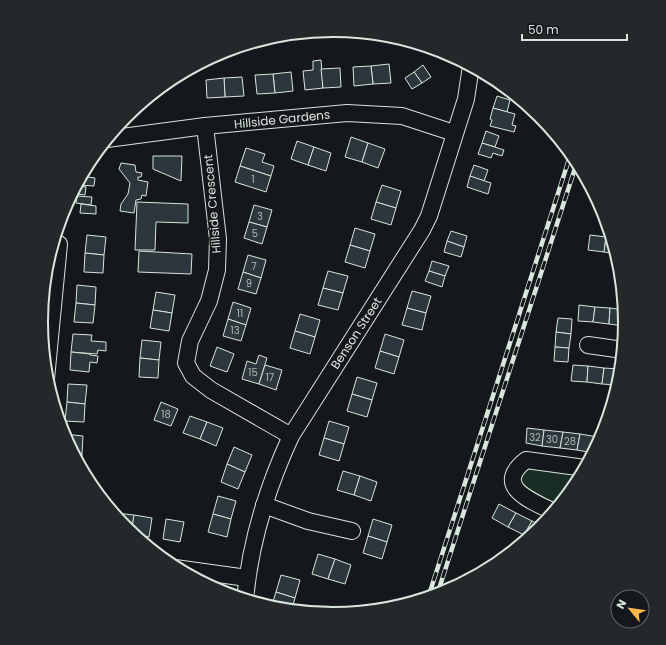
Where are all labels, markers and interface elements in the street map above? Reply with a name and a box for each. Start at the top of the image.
scale bar [522,16,627,42]
text: 50 m [528,21,559,38]
street label: Hillside Gardens [233,105,331,133]
street label: Hillside Crescent [199,154,225,254]
house number: 1 [251,172,255,187]
house number: 3 [257,209,263,224]
house number: 5 [252,226,258,241]
house number: 7 [251,259,257,274]
house number: 9 [246,276,252,291]
street label: Benson Street [326,294,386,372]
house number: 11 [237,306,243,321]
house number: 13 [230,323,240,338]
house number: 15 [248,365,258,380]
house number: 17 [266,370,275,385]
house number: 18 [161,407,171,422]
house number: 32 [529,430,541,445]
house number: 30 [546,432,558,447]
house number: 28 [564,434,576,449]
north arrow [610,589,650,629]
text: N [612,597,630,612]

